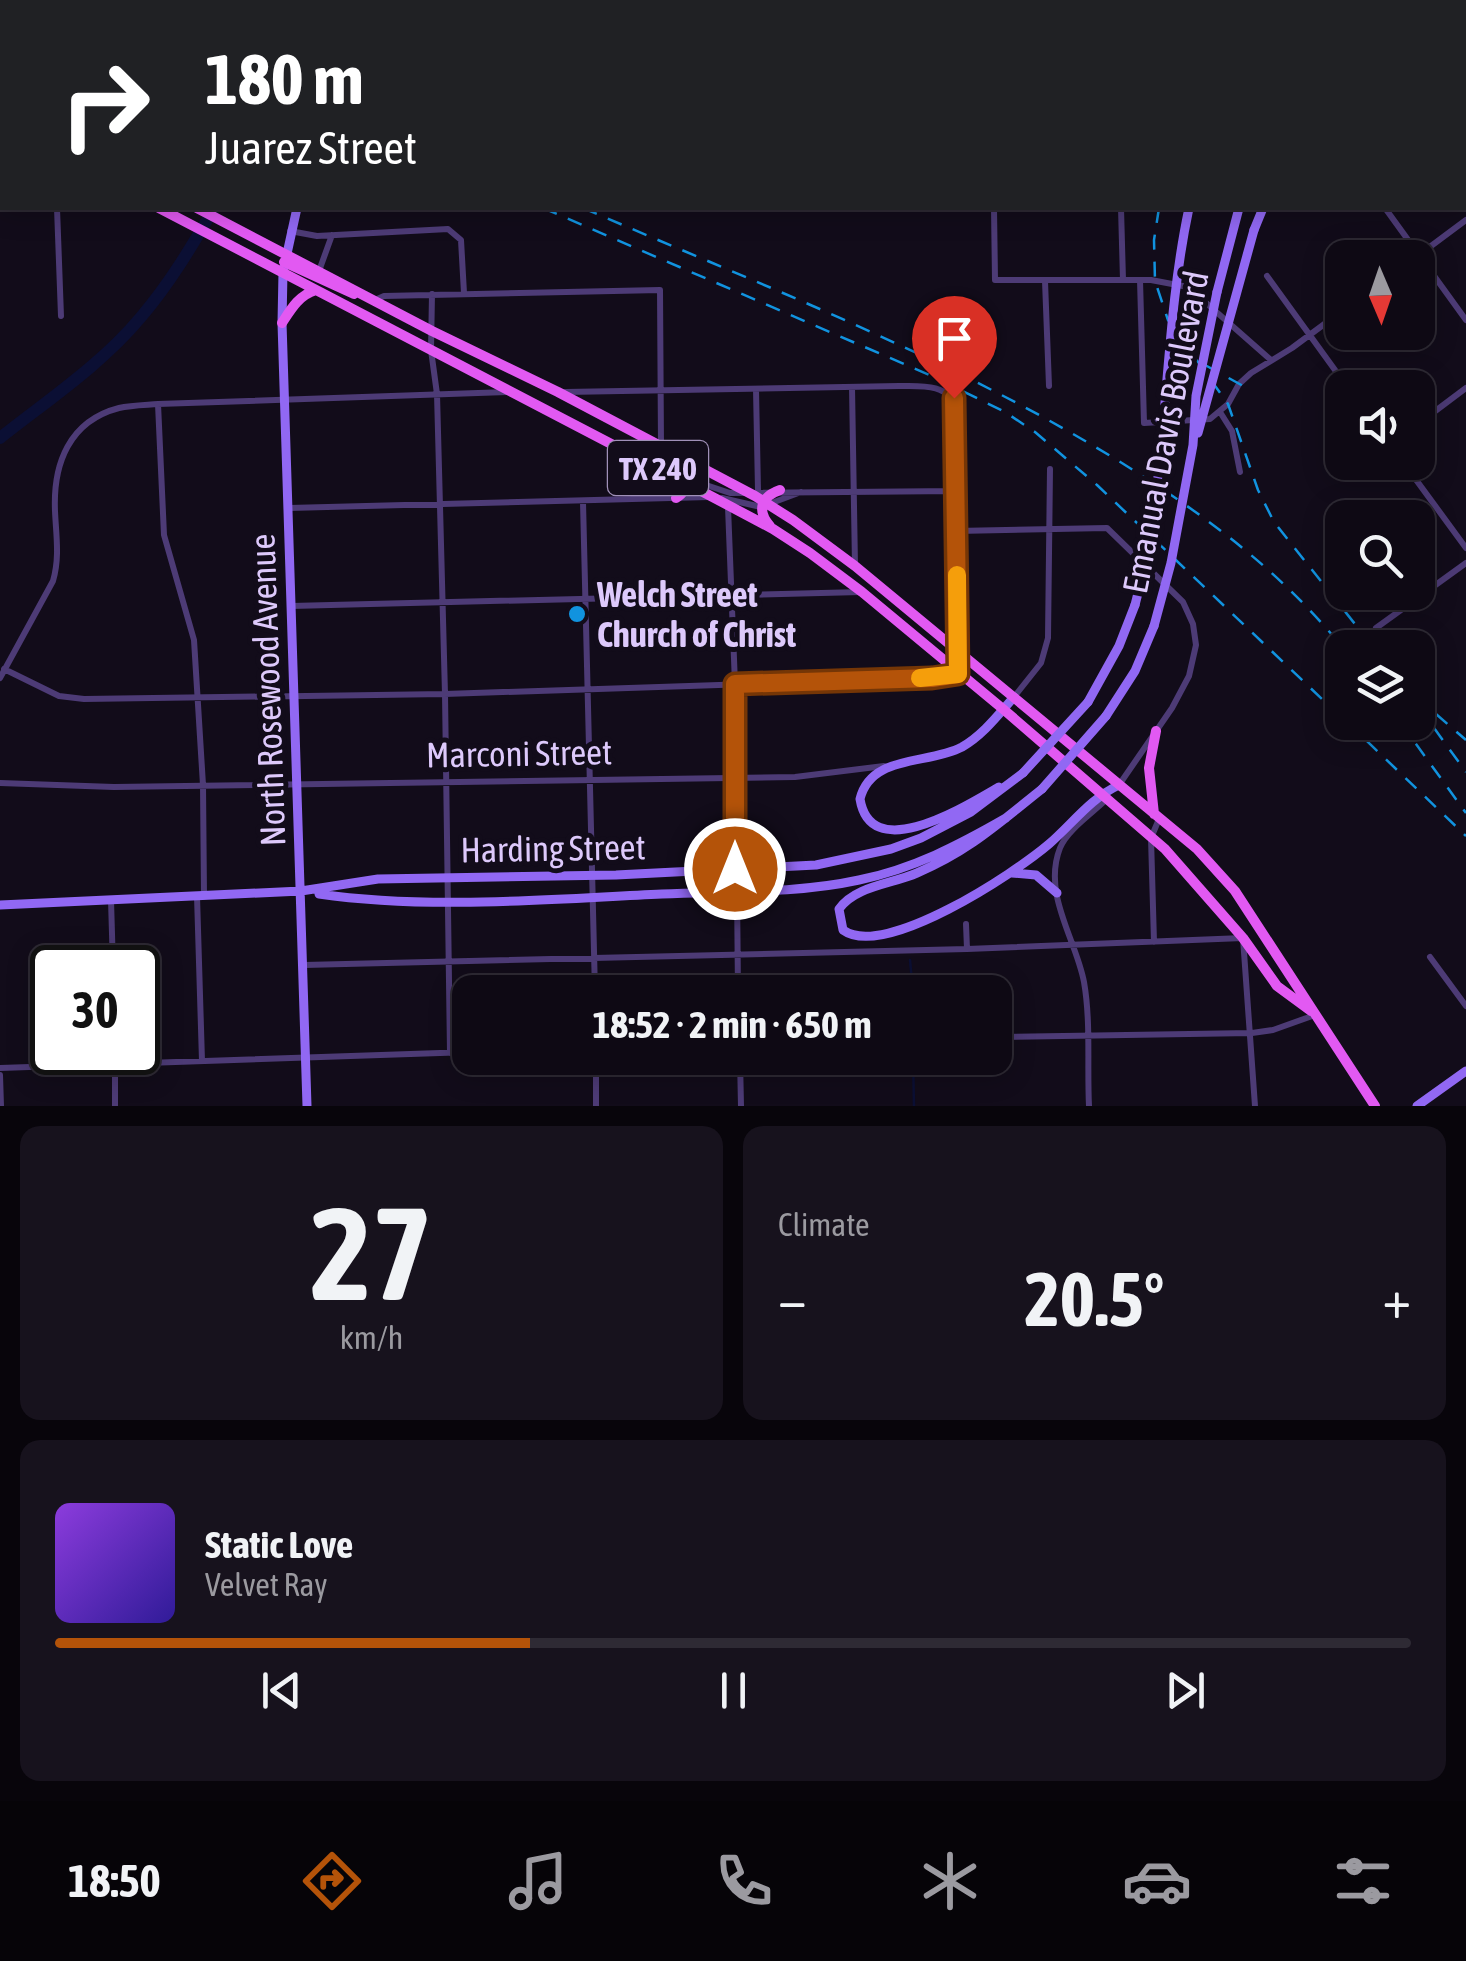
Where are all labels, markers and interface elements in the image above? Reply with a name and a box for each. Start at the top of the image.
text: 180 m [205,39,364,119]
icon: right [40,40,170,170]
text: Juarez Street [205,122,417,174]
north arrow [1325,240,1435,350]
map controls [1325,240,1435,740]
street label: Emanual Davis Boulevard [1114,267,1216,597]
pin [912,296,997,399]
icon: arrive [927,311,982,366]
button: sound [1325,370,1435,480]
road number: TX 240 [608,441,708,495]
button: search [1325,500,1435,610]
street label: North Rosewood Avenue [242,533,292,847]
place label: Welch Street Church of Christ [596,574,796,654]
marker: Welch Street Church of Christ [566,603,588,625]
button: layers [1325,630,1435,740]
street label: Marconi Street [426,731,612,775]
position arrow [683,817,787,921]
street label: Harding Street [460,826,646,870]
speed limit sign: 30 [30,945,160,1075]
text: 18:52 · 2 min · 650 m [592,1003,872,1046]
text: 27 [310,1179,433,1328]
text: Climate [778,1206,870,1243]
text: 20.5° [1025,1256,1164,1342]
text: − [778,1267,807,1330]
text: + [1382,1267,1411,1330]
text: km/h [340,1319,403,1356]
text: Static Love [205,1523,353,1566]
text: Velvet Ray [205,1566,327,1603]
icon: previous [254,1663,309,1718]
icon: pause [706,1663,761,1718]
icon: next [1158,1663,1213,1718]
icon: directions [297,1846,367,1916]
icon: music [503,1846,573,1916]
icon: phone [709,1846,779,1916]
icon: climate [915,1846,985,1916]
icon: car [1122,1846,1192,1916]
icon: filters [1328,1846,1398,1916]
text: 18:50 [68,1855,161,1907]

